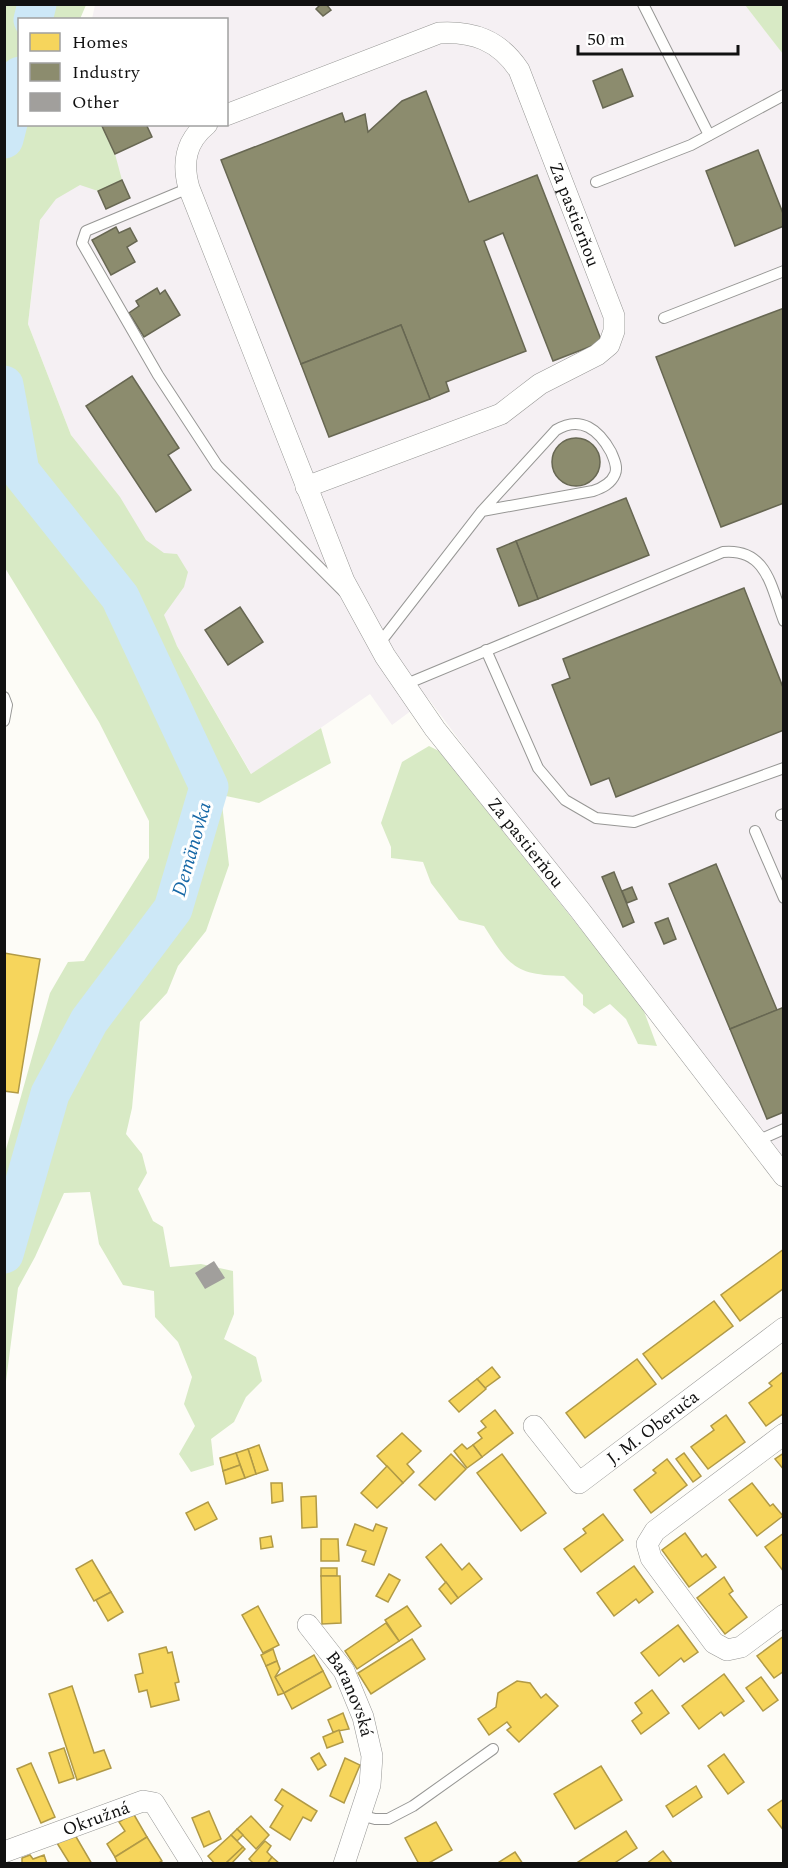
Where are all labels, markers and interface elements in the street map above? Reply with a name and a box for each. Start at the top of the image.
legend [18,18,228,126]
scale bar [578,18,738,56]
text: 50 m [587,26,625,53]
text: Homes [72,29,128,56]
text: Industry [72,59,141,86]
text: Other [72,89,119,116]
street label: Za pastierňou [542,158,607,271]
street label: Za pastierňou [481,792,570,894]
water label: Demänovka [164,798,220,900]
street label: J. M. Oberuča [601,1384,705,1472]
street label: Baranovská [319,1645,380,1740]
street label: Okružná [59,1794,134,1843]

